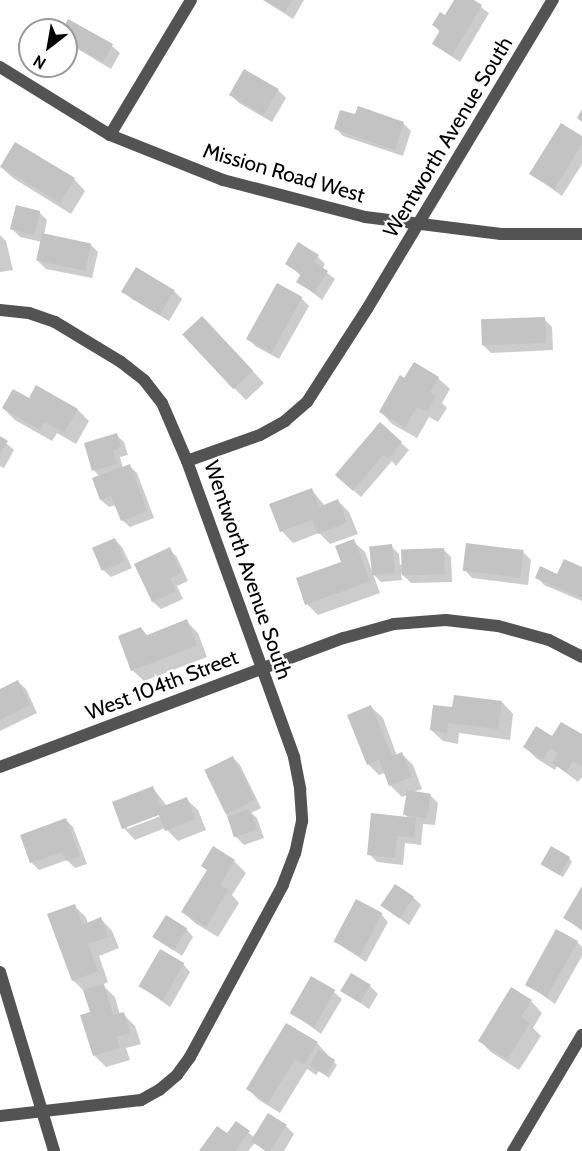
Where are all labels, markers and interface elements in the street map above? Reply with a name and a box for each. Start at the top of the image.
north arrow [18,18,78,78]
street label: Wentworth Avenue South [378,32,518,242]
text: N [30,51,49,73]
street label: Mission Road West [200,138,368,208]
street label: Wentworth Avenue South [199,457,297,683]
street label: West 104th Street [82,644,242,726]

